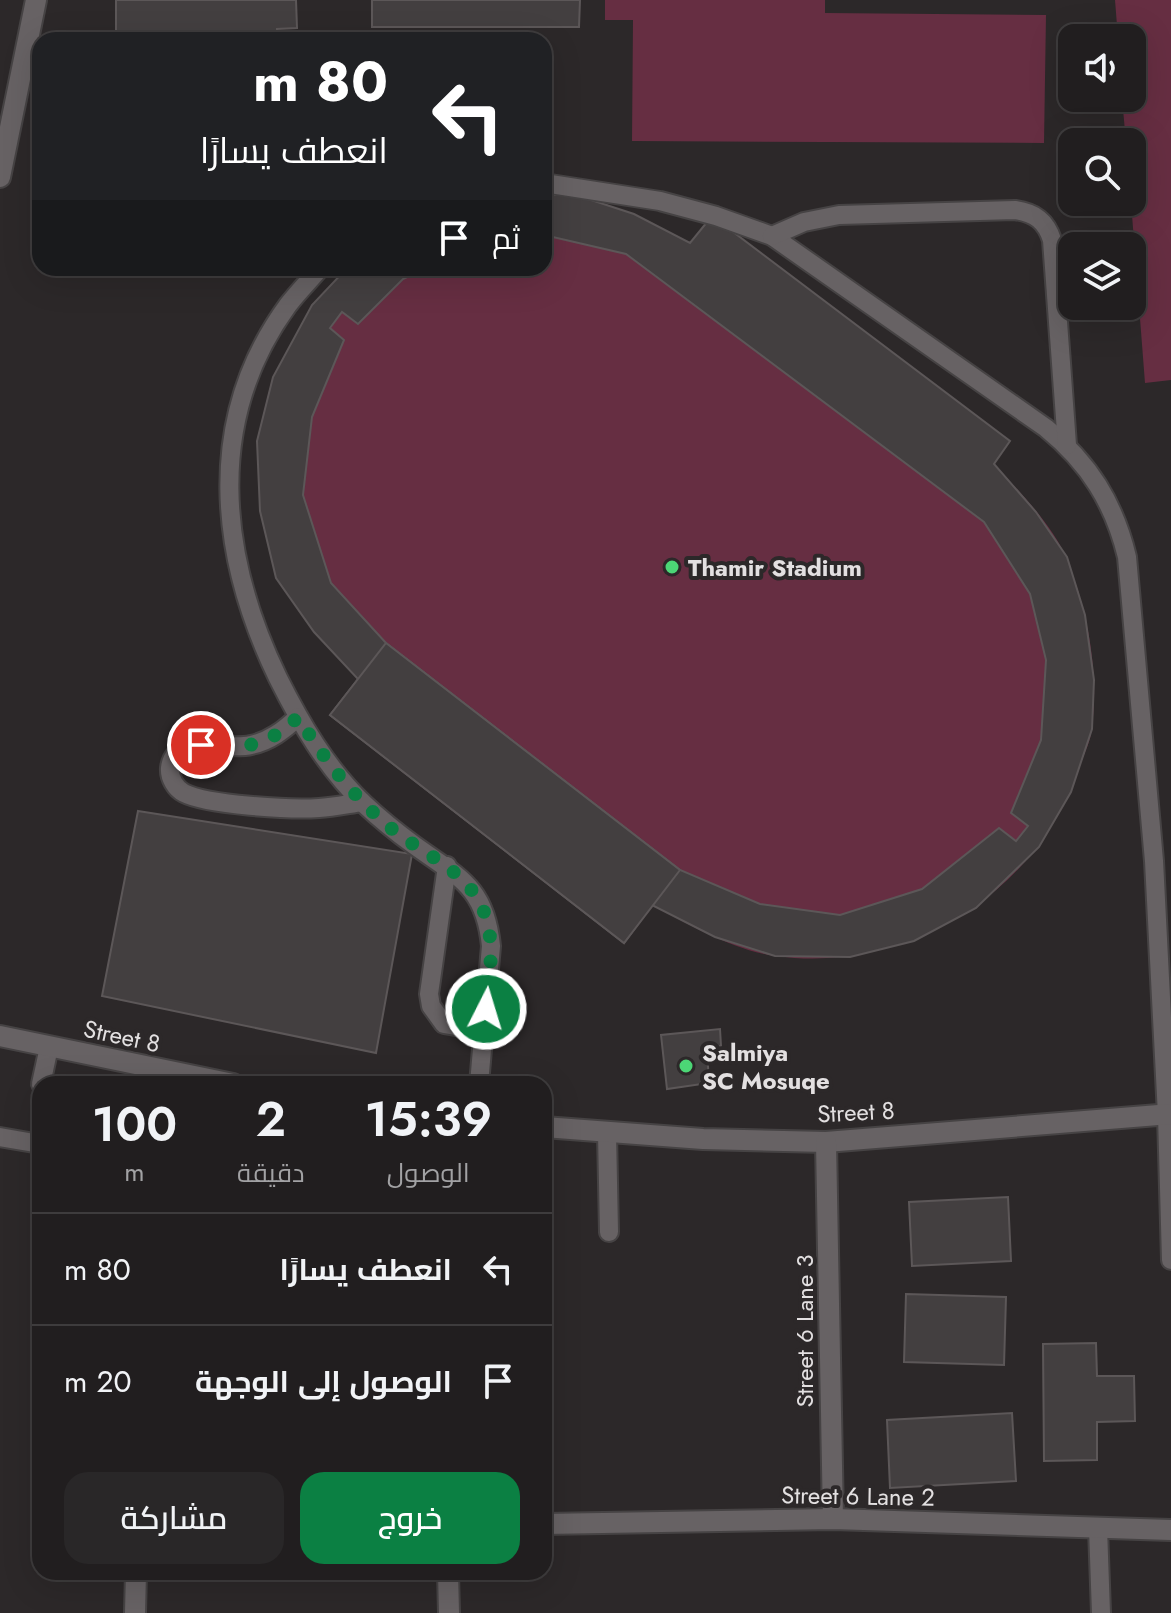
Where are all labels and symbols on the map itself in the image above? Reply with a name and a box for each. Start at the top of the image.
place label: Thamir Stadium [688,550,862,585]
marker: Thamir Stadium [663,558,681,576]
pin [167,711,235,779]
position arrow [444,967,528,1051]
street label: Street 8 [80,1011,164,1061]
place label: Salmiya SC Mosuqe [702,1035,830,1098]
marker: Salmiya SC Mosuqe [677,1057,695,1075]
street label: Street 8 [816,1092,896,1132]
street label: Street 6 Lane 3 [787,1254,822,1408]
street label: Street 6 Lane 2 [781,1477,935,1515]

